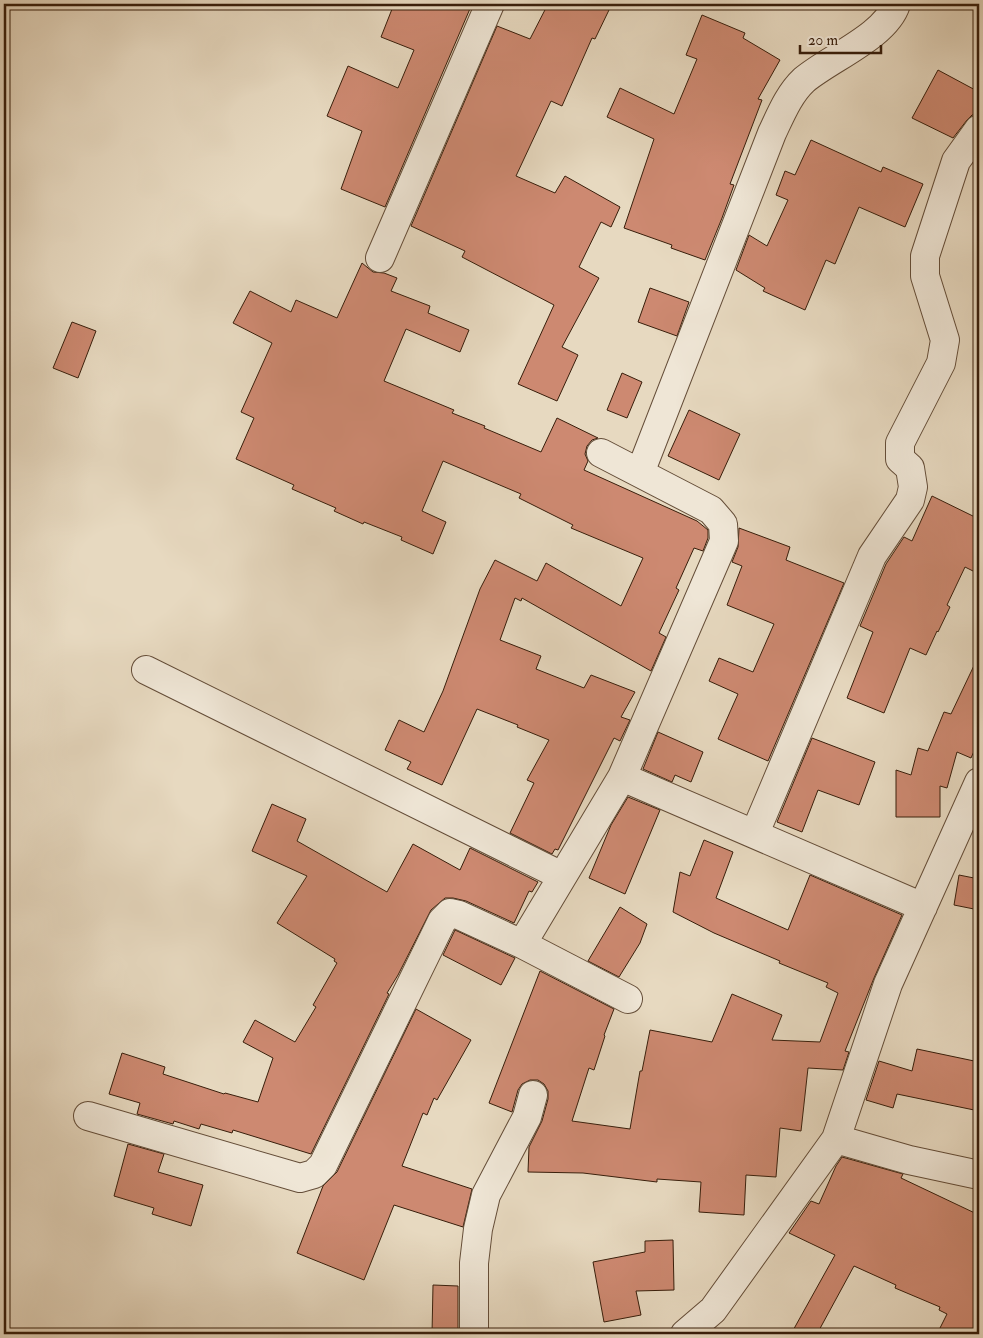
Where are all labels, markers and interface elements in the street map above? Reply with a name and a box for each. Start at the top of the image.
scale bar [800,22,882,54]
text: 20 m [808,31,838,50]

